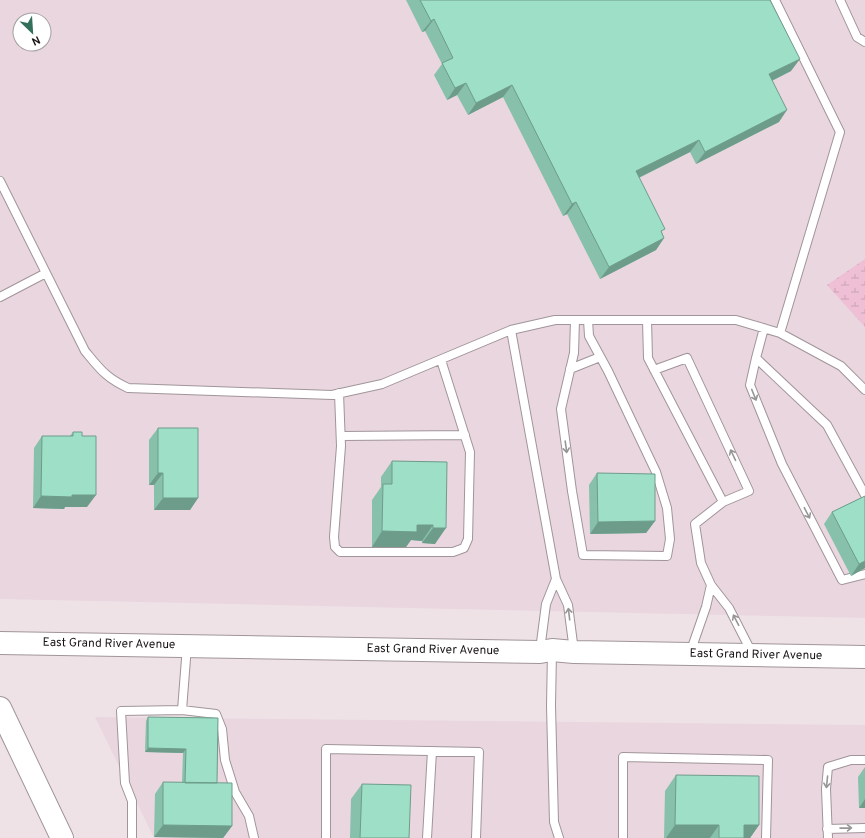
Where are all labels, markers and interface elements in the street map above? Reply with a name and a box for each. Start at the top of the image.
north arrow [12,12,52,52]
text: N [29,32,42,48]
one-way arrow [750,389,758,401]
one-way arrow [562,440,570,453]
one-way arrow [729,450,736,462]
one-way arrow [804,507,811,519]
one-way arrow [566,608,573,621]
one-way arrow [732,614,739,626]
street label: East Grand River Avenue [42,635,176,653]
street label: East Grand River Avenue [366,641,500,659]
street label: East Grand River Avenue [689,646,823,664]
one-way arrow [823,775,831,788]
one-way arrow [839,825,852,832]

